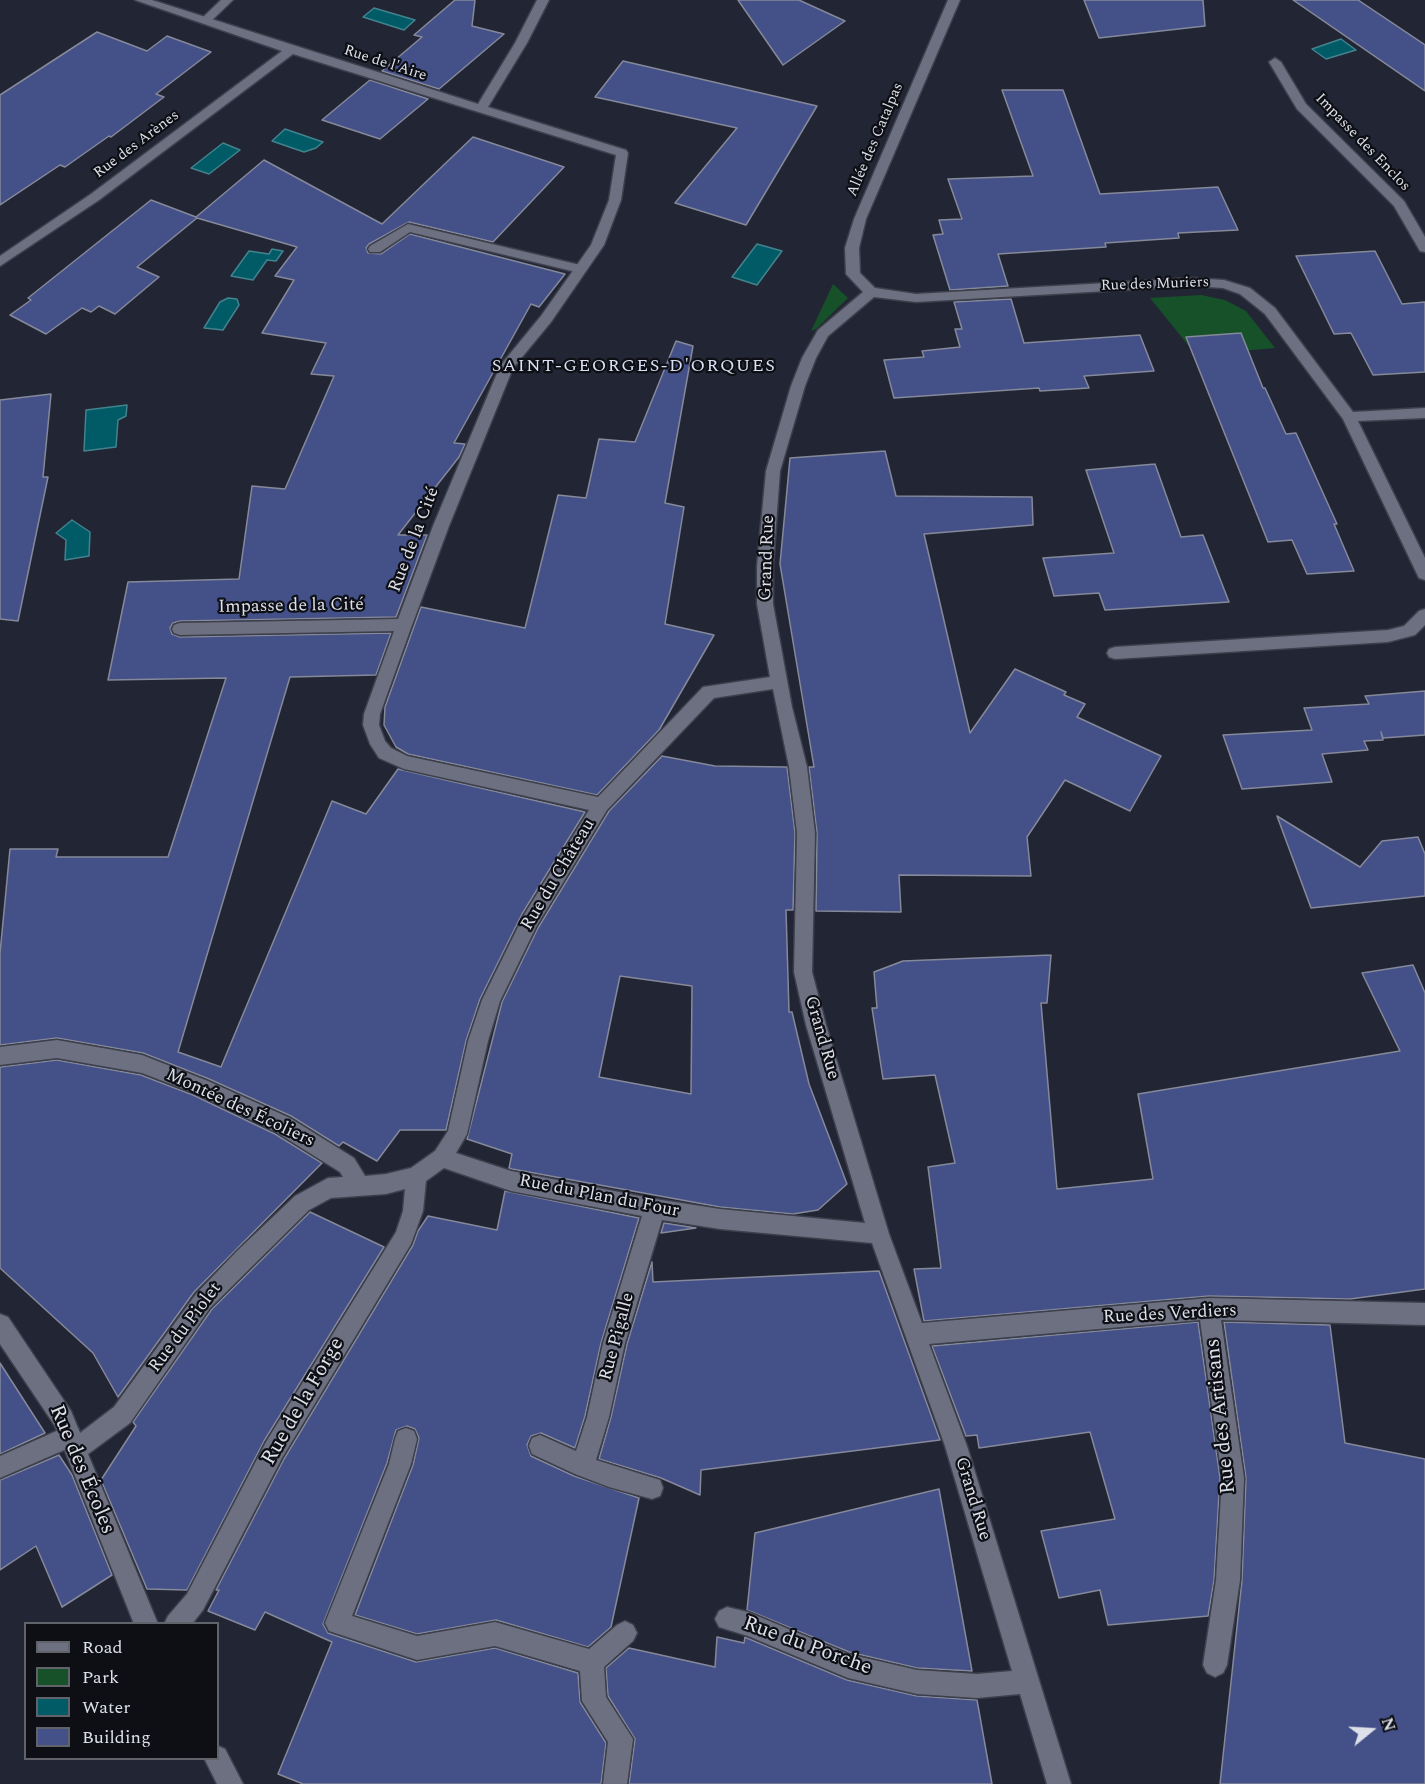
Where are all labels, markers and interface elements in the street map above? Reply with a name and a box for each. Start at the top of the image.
street label: Rue de l'Aire [341,42,429,86]
street label: Allée des Catalpas [844,80,908,200]
street label: Impasse des Enclos [1311,90,1413,196]
street label: Rue des Arènes [91,107,183,183]
street label: Rue des Muriers [1101,274,1209,296]
district label: SAINT-GEORGES-D'ORQUES [492,356,776,378]
street label: Rue de la Cité [385,484,445,596]
street label: Grand Rue [756,515,780,601]
street label: Impasse de la Cité [218,595,364,619]
street label: Rue du Château [517,815,601,935]
street label: Grand Rue [799,994,843,1082]
street label: Montée des Écoliers [162,1065,318,1153]
street label: Rue du Plan du Four [517,1171,681,1223]
street label: Rue du Piolet [145,1279,227,1377]
street label: Rue Pigalle [596,1291,640,1383]
street label: Rue des Verdiers [1103,1301,1237,1329]
street label: Rue de la Forge [257,1334,351,1470]
street label: Rue des Artisans [1201,1337,1243,1495]
street label: Rue des Écoles [42,1402,120,1538]
street label: Grand Rue [949,1455,995,1543]
street label: Rue du Porche [739,1612,875,1682]
legend [24,1622,219,1760]
text: Road [82,1634,123,1661]
text: Park [82,1664,119,1691]
text: Water [82,1694,130,1721]
north arrow [1341,1700,1401,1760]
text: N [1375,1715,1402,1734]
text: Building [82,1724,151,1751]

